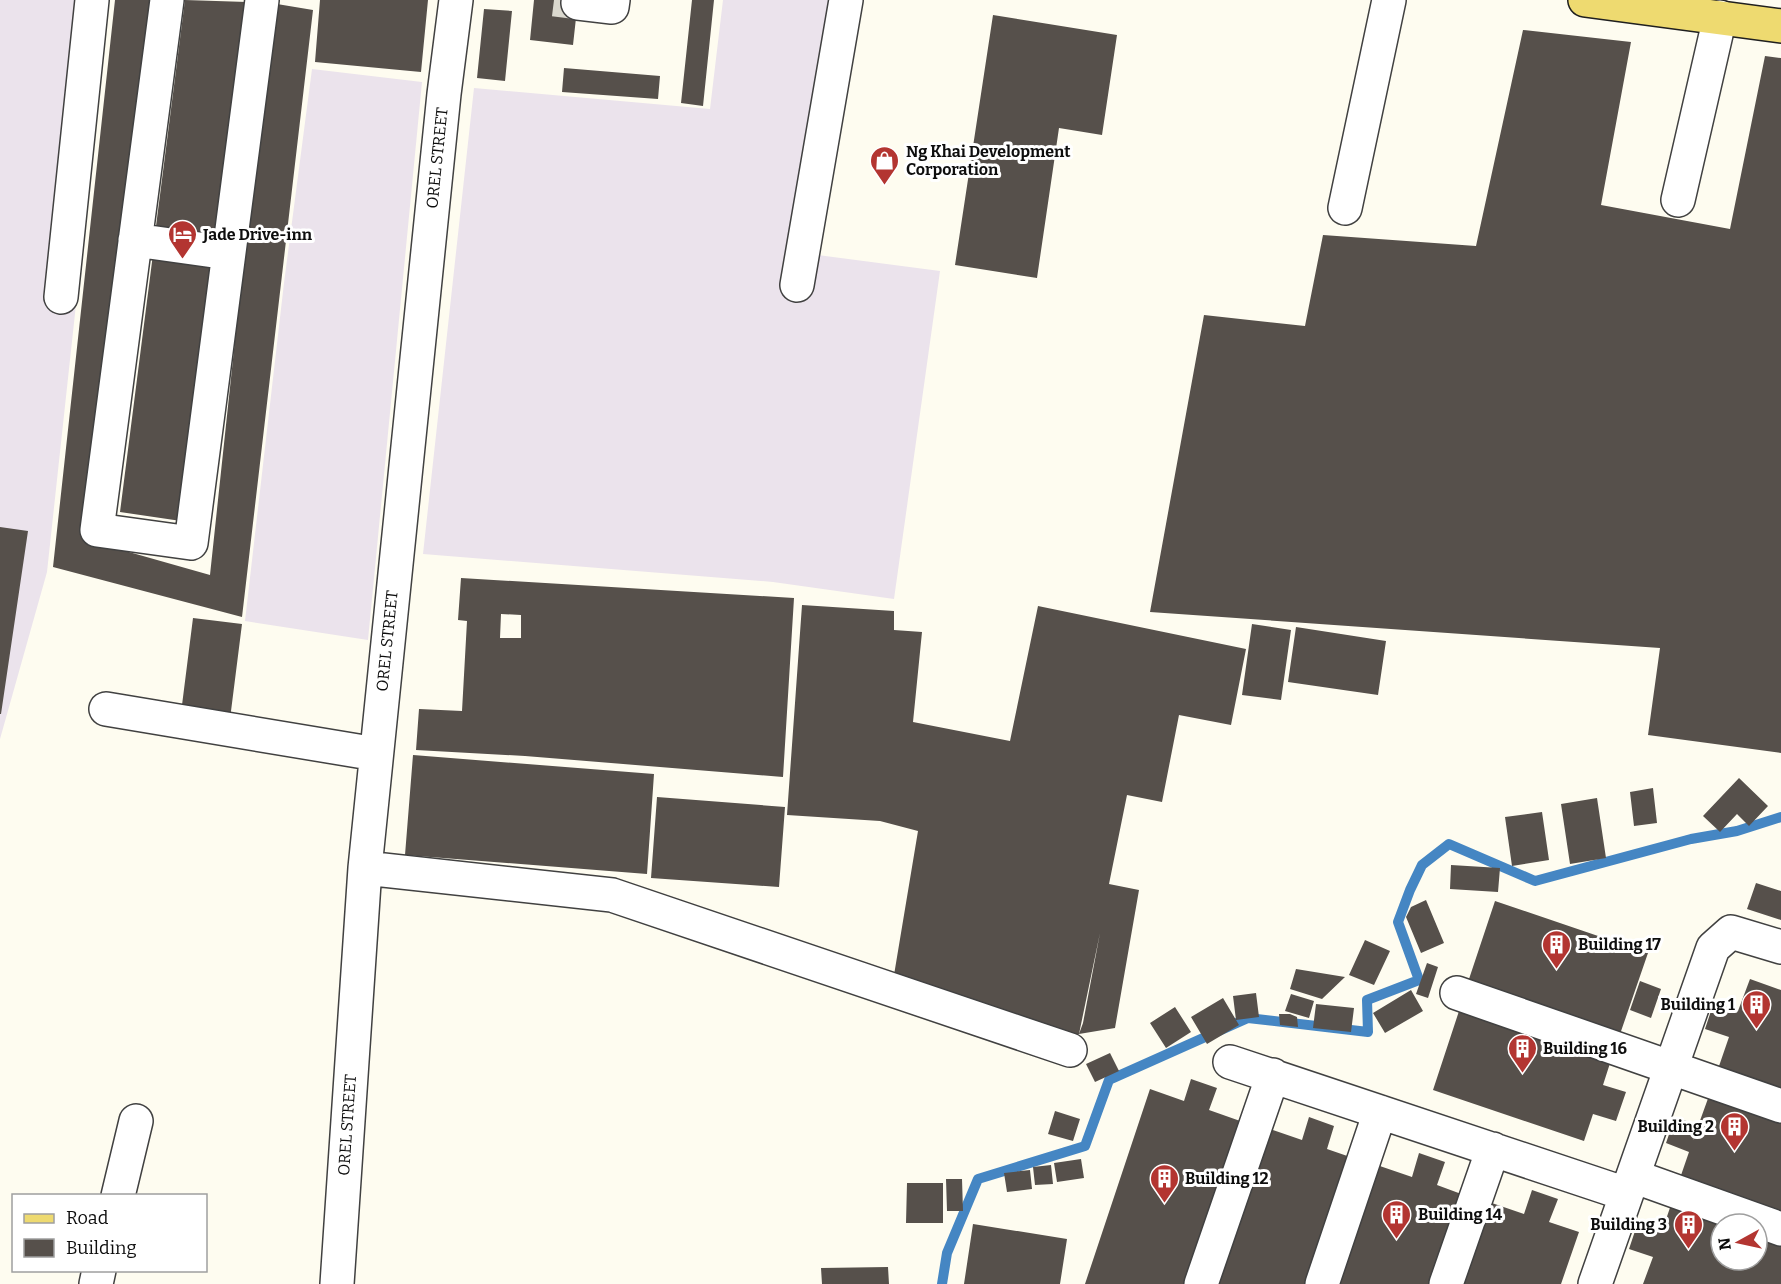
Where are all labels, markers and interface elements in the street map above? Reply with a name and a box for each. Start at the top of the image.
street label: OREL STREET [422,106,452,210]
place label: Ng Khai Development Corporation [906,142,1071,179]
shop icon: Ng Khai Development Corporation [869,144,901,186]
hotel icon: Jade Drive-inn [166,218,198,260]
place label: Jade Drive-inn [202,225,313,244]
street label: OREL STREET [372,589,402,693]
building icon: Building 17 [1541,928,1573,970]
place label: Building 17 [1578,935,1661,954]
building icon: Building 1 [1740,988,1772,1030]
place label: Building 1 [1661,995,1735,1014]
building icon: Building 16 [1506,1032,1538,1074]
place label: Building 16 [1543,1039,1627,1058]
street label: OREL STREET [334,1074,360,1176]
building icon: Building 2 [1719,1110,1751,1152]
place label: Building 2 [1637,1117,1714,1136]
building icon: Building 12 [1148,1162,1180,1204]
place label: Building 12 [1185,1169,1268,1188]
legend [12,1194,207,1272]
building icon: Building 14 [1381,1198,1413,1240]
place label: Building 14 [1418,1205,1502,1224]
text: Road [66,1207,109,1229]
building icon: Building 3 [1672,1208,1704,1250]
north arrow [1709,1212,1769,1272]
place label: Building 3 [1590,1215,1667,1234]
text: Building [66,1237,137,1259]
text: N [1714,1237,1735,1251]

